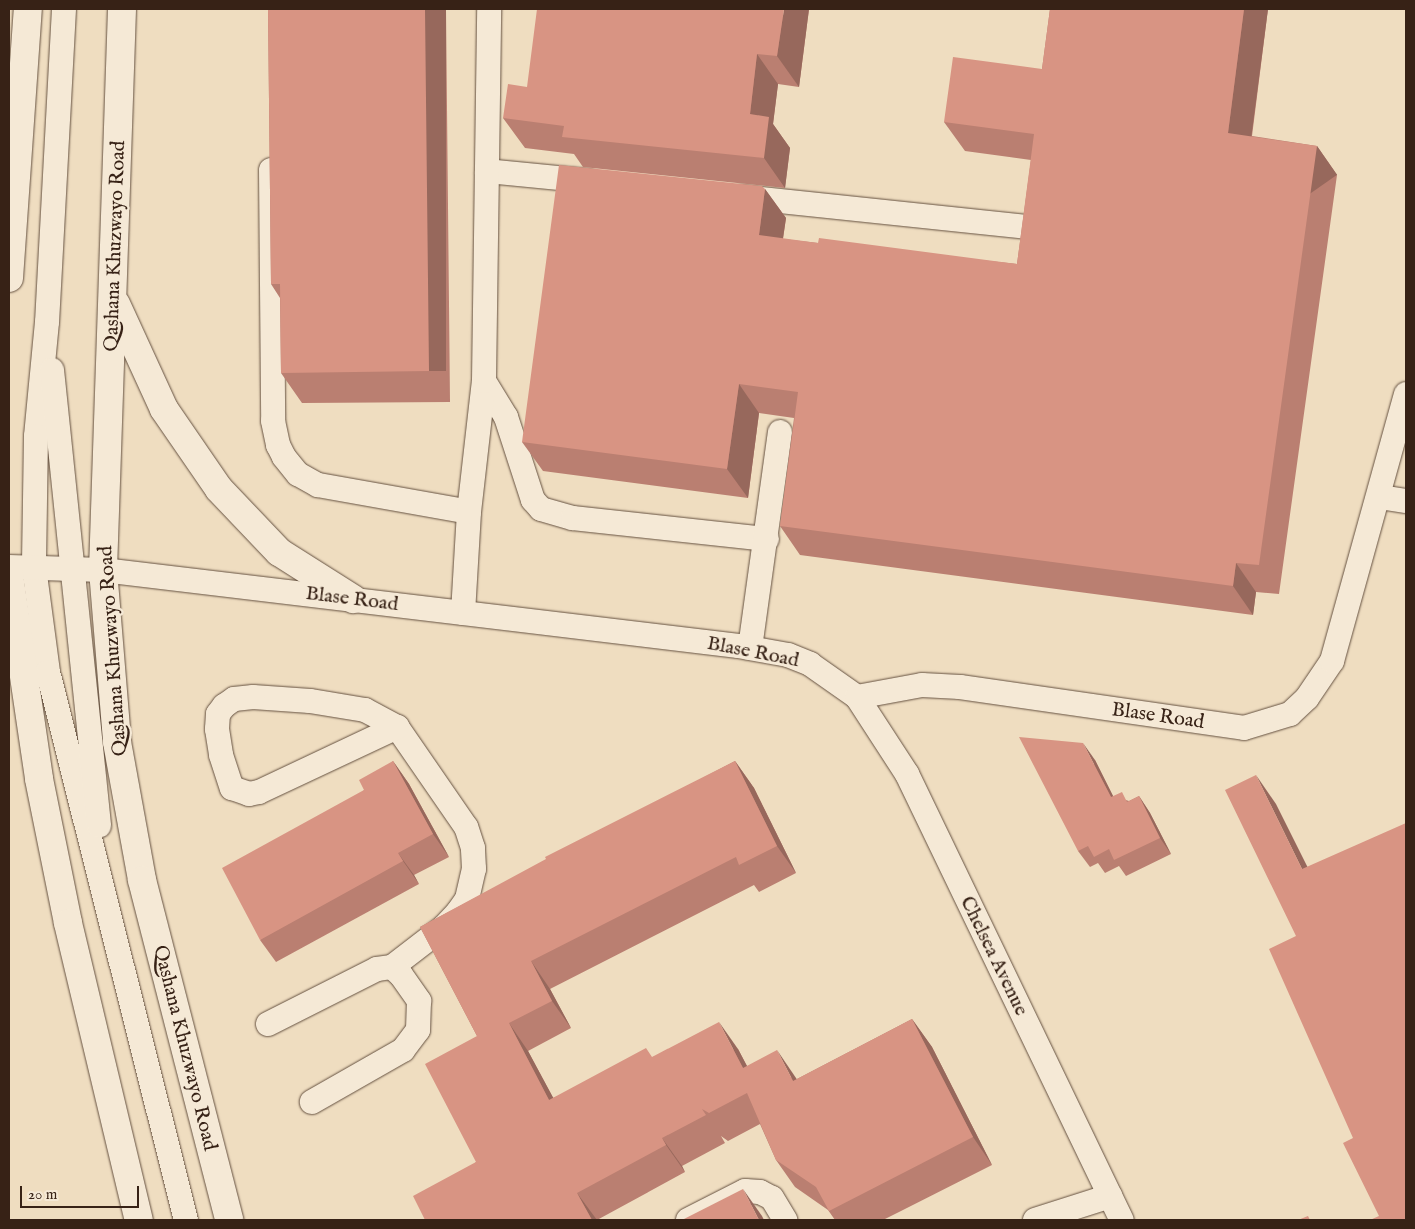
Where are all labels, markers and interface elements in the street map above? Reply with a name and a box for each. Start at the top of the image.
street label: Qashana Khuzwayo Road [99,140,131,352]
street label: Qashana Khuzwayo Road [94,545,132,757]
street label: Blase Road [304,581,400,617]
street label: Blase Road [705,631,801,673]
street label: Blase Road [1110,698,1206,734]
street label: Chelsea Avenue [955,892,1033,1020]
street label: Qashana Khuzwayo Road [148,943,222,1153]
scale bar [22,1176,141,1208]
text: 20 m [28,1185,57,1204]

